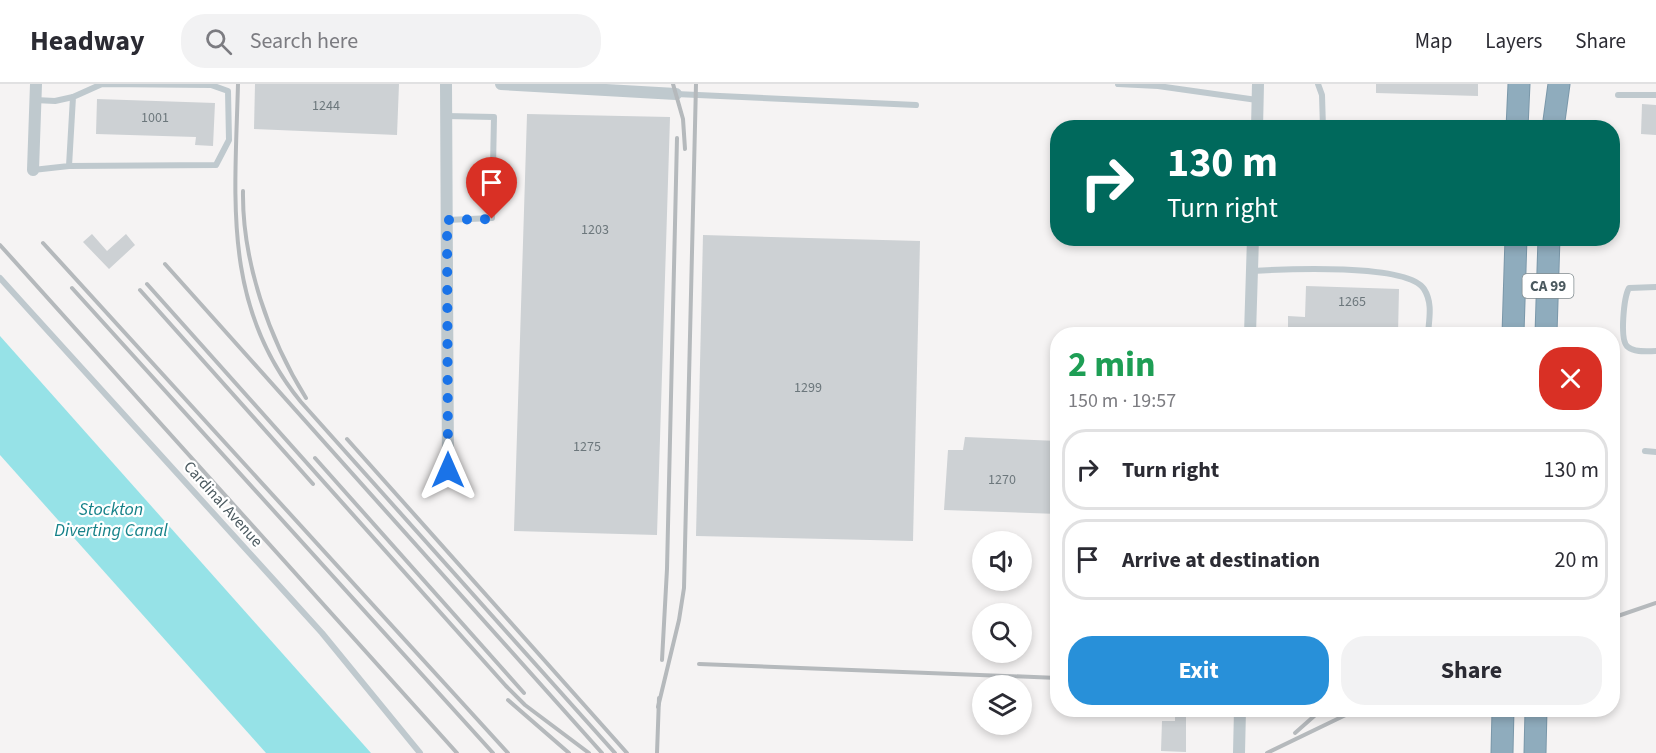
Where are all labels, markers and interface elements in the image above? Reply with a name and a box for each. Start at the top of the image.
search box [181,14,601,68]
text: Headway [30,21,145,61]
icon: search [202,25,235,58]
text: Search here [250,25,358,57]
text: Map [1415,26,1452,56]
text: Layers [1485,26,1542,56]
text: Share [1575,26,1626,56]
house number: 1244 [312,96,340,116]
house number: 1001 [141,108,169,128]
text: 130 m [1167,133,1278,193]
icon: right [1068,144,1146,222]
pin [466,157,517,219]
icon: arrive [475,166,508,199]
text: Turn right [1167,189,1278,228]
house number: 1203 [581,220,609,240]
road number: CA 99 [1522,274,1574,298]
house number: 1265 [1338,292,1366,312]
text: 2 min [1068,339,1156,390]
button: close [1539,347,1602,410]
house number: 1299 [794,378,822,398]
text: 150 m · 19:57 [1068,387,1176,415]
house number: 1275 [573,437,601,457]
position arrow [416,438,480,502]
icon: right [1071,453,1104,486]
text: Turn right [1122,454,1219,486]
text: 130 m [1544,454,1599,486]
street label: Cardinal Avenue [178,456,268,552]
house number: 1270 [988,470,1016,490]
water label: Stockton Diverting Canal [54,497,168,543]
map controls [972,531,1032,735]
button: sound [972,531,1032,591]
icon: arrive [1071,543,1104,576]
text: Arrive at destination [1122,544,1320,576]
text: 20 m [1554,544,1599,576]
button: search [972,603,1032,663]
button: Exit [1068,636,1329,705]
button: Share [1341,636,1602,705]
button: layers [972,675,1032,735]

